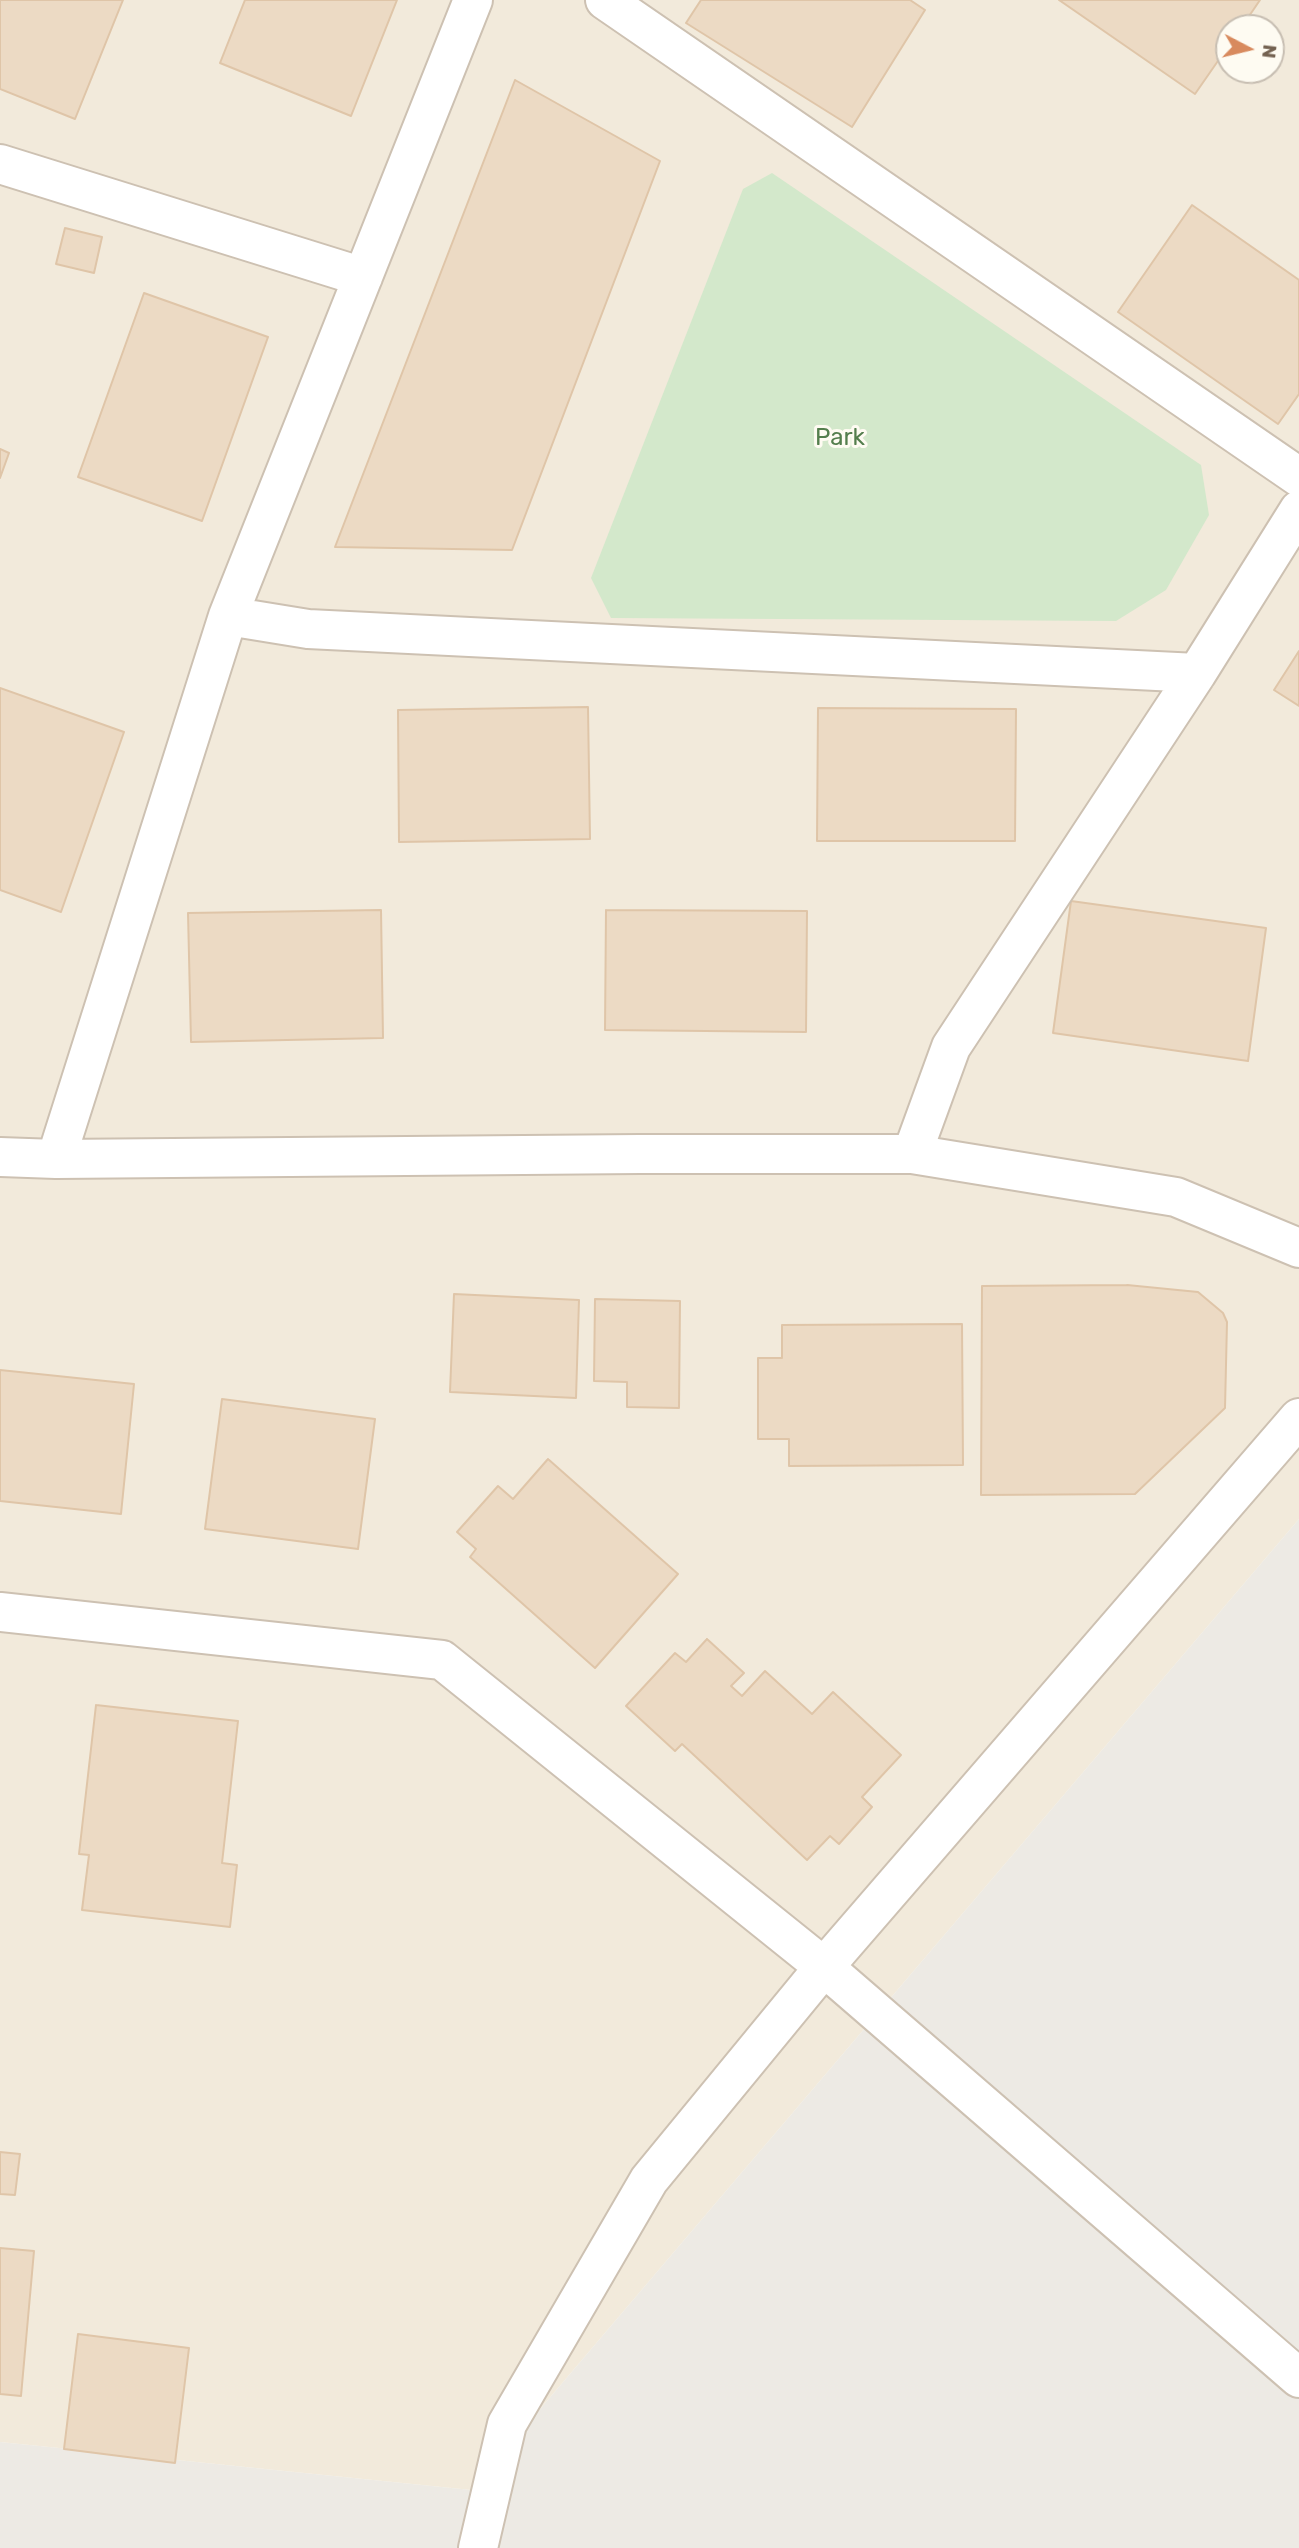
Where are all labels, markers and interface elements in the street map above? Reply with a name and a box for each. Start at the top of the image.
north arrow [1215,14,1285,84]
text: N [1257,43,1282,60]
park label: Park [815,424,865,452]

